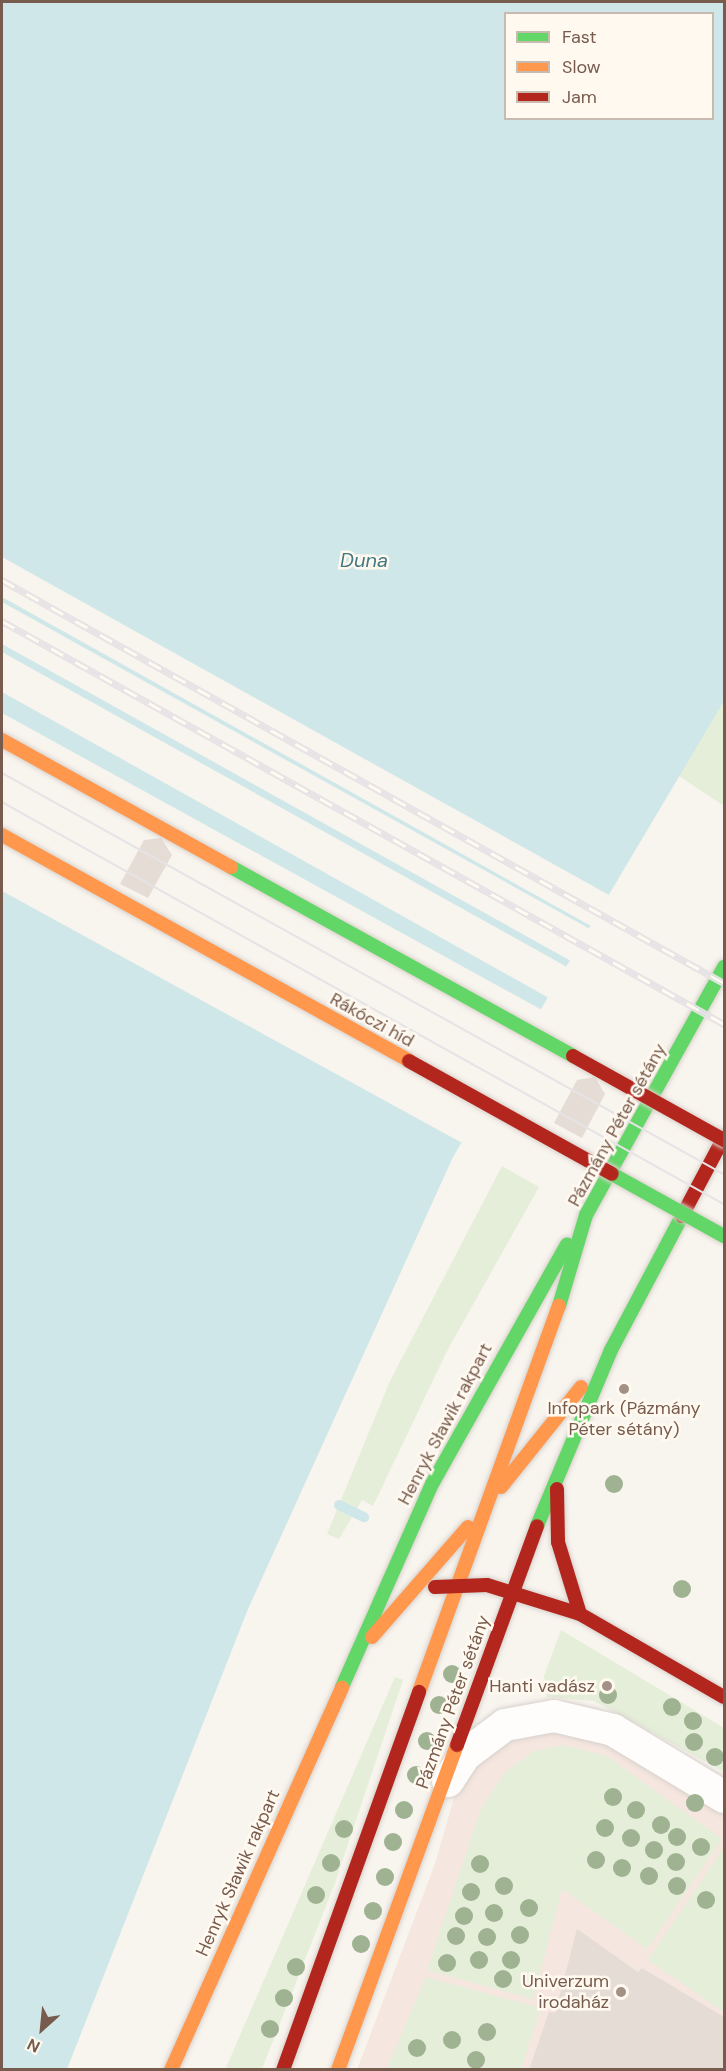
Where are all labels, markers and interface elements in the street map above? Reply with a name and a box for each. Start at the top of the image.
legend [504,12,714,120]
text: Fast [562,25,597,49]
text: Slow [562,55,601,79]
text: Jam [562,85,597,109]
water label: Duna [340,548,388,572]
street label: Rákóczi híd [326,988,418,1052]
street label: Pázmány Péter sétány [563,1040,671,1210]
street label: Henryk Sławik rakpart [393,1339,497,1509]
marker: Infopark (Pázmány Péter sétány) [617,1382,631,1396]
place label: Infopark (Pázmány Péter sétány) [547,1398,701,1440]
street label: Pázmány Péter sétány [412,1612,494,1792]
place label: Hanti vadász [489,1675,595,1697]
marker: Hanti vadász [600,1679,614,1693]
street label: Henryk Sławik rakpart [192,1786,284,1960]
place label: Univerzum irodaház [522,1971,609,2014]
marker: Univerzum irodaház [614,1985,628,1999]
north arrow [12,1999,72,2059]
text: N [24,2033,44,2057]

